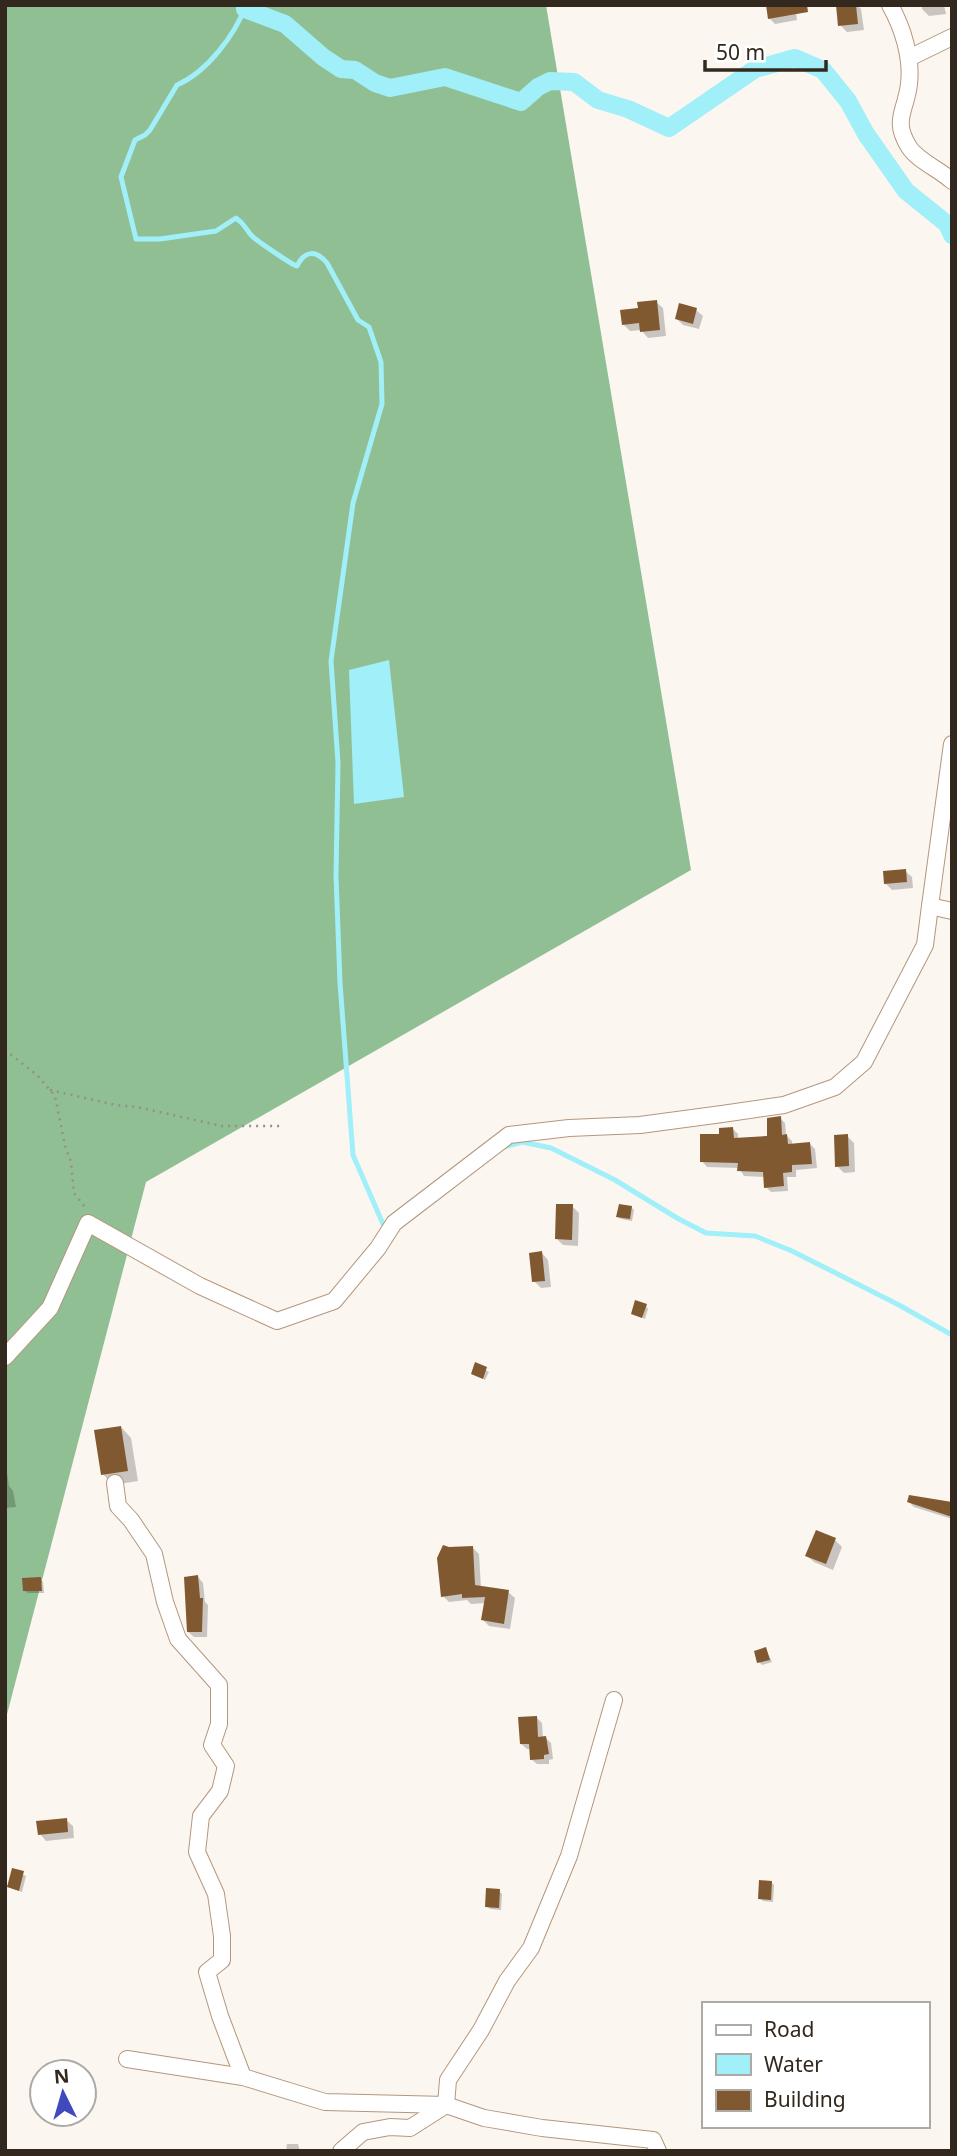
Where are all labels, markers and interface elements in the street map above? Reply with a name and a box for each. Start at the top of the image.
scale bar [705,28,826,72]
text: 50 m [716,38,765,66]
legend [702,2002,929,2128]
text: Road [764,2015,814,2043]
text: Water [764,2050,823,2078]
north arrow [28,2058,98,2128]
text: N [53,2062,70,2090]
text: Building [764,2085,846,2113]

